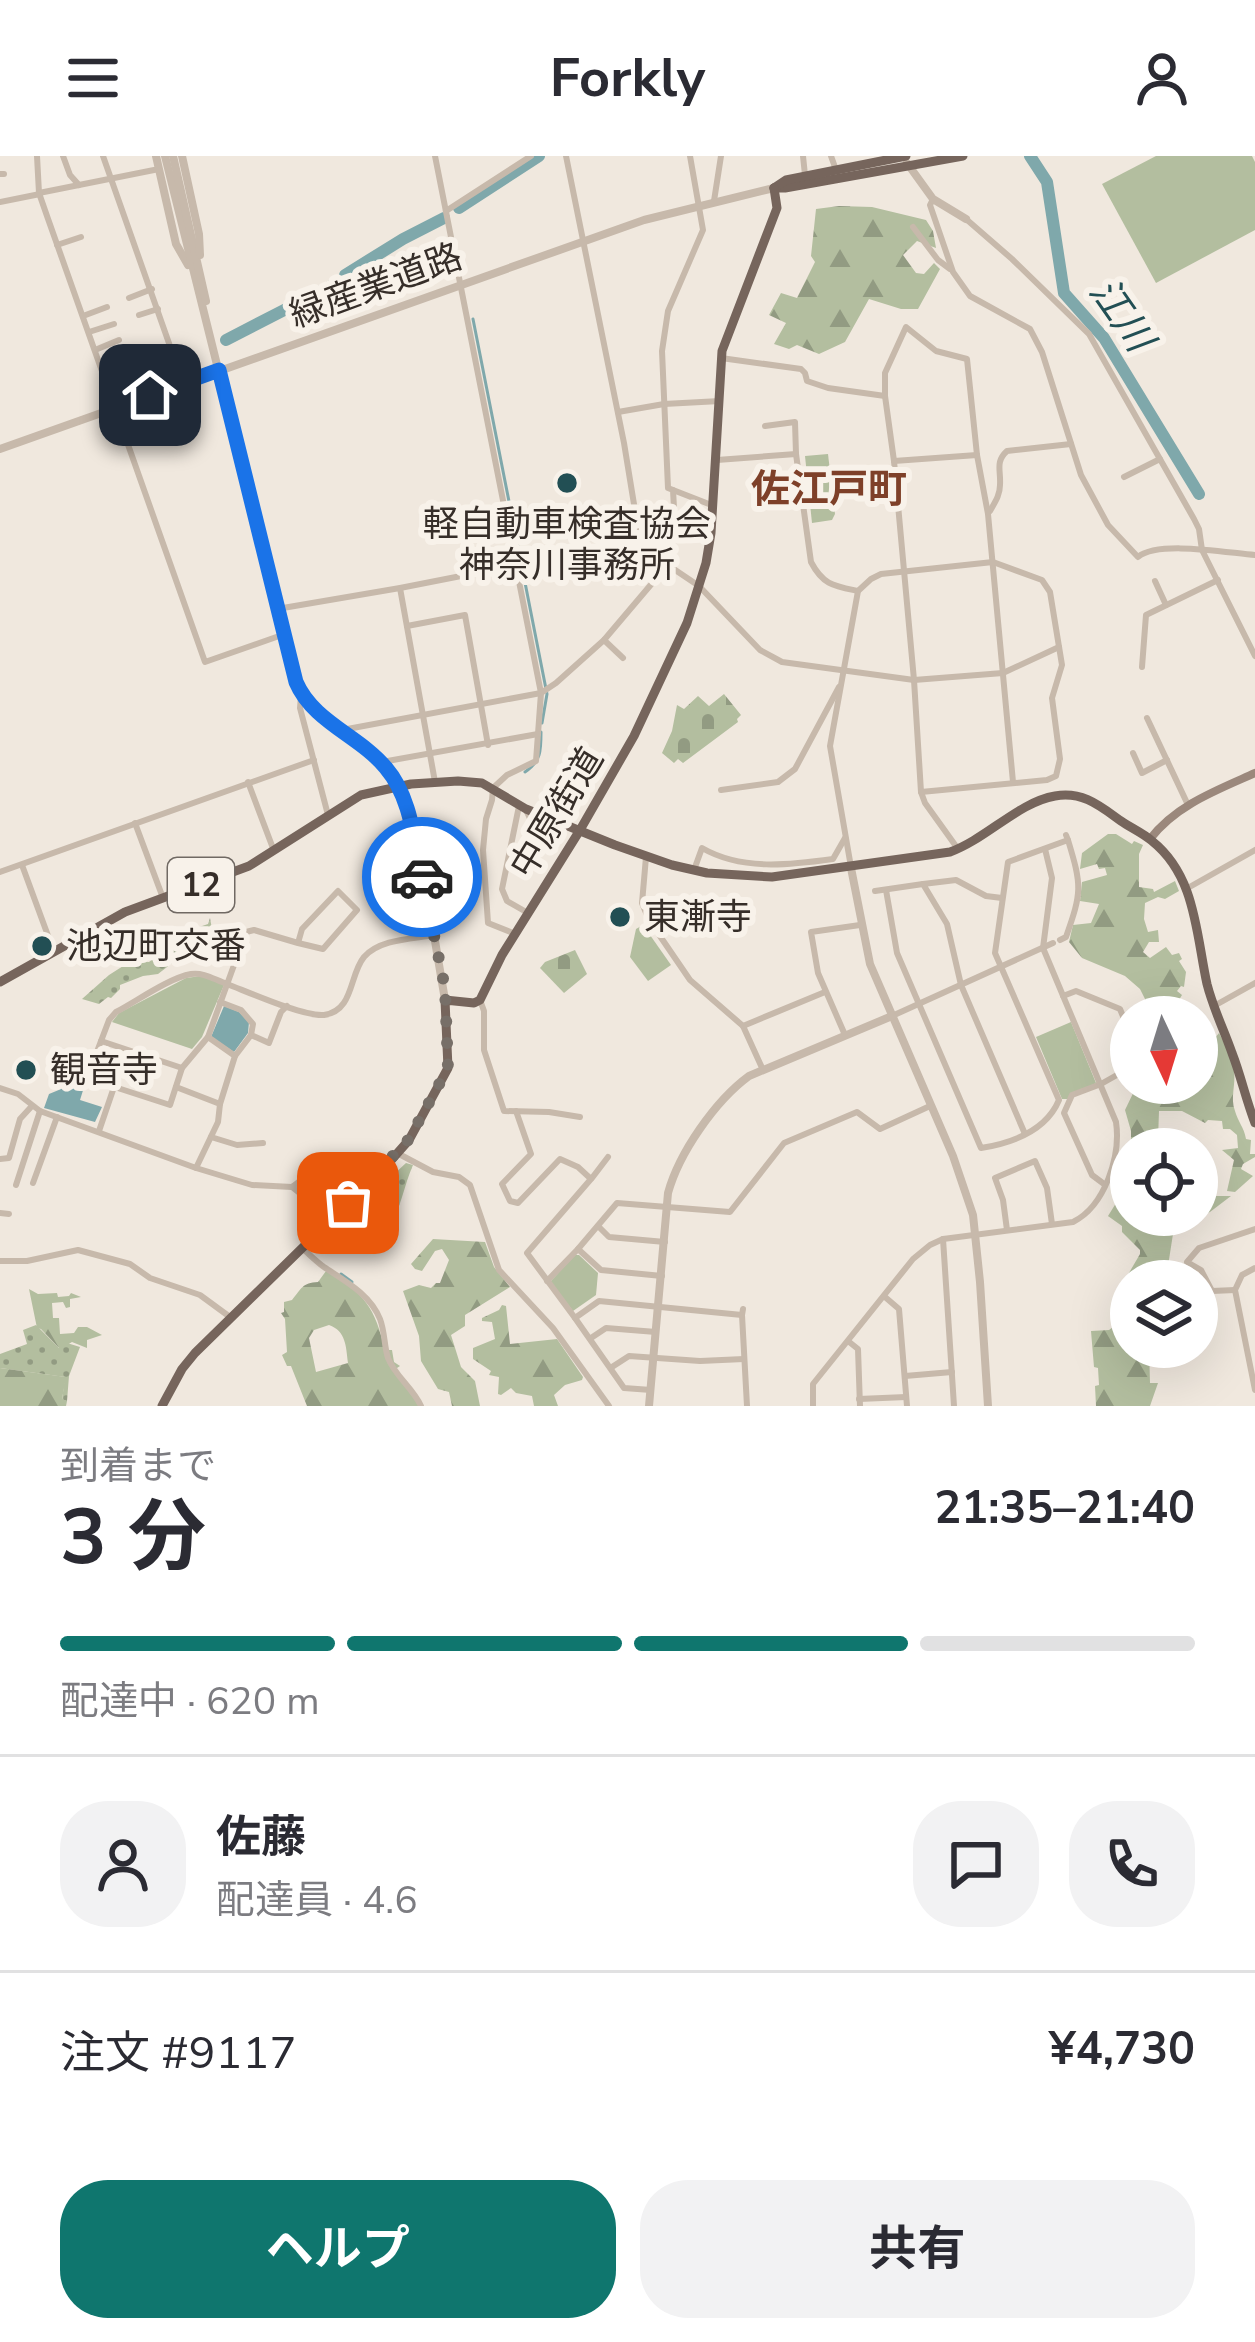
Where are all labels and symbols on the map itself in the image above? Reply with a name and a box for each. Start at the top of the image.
street label: 緑産業道路 [283,232,469,340]
water label: 江川 [1077,268,1167,365]
pin [99,344,201,446]
district label: 佐江戸町 [751,463,907,516]
marker: 軽自動車検査協会 神奈川事務所 [554,470,580,496]
place label: 軽自動車検査協会 神奈川事務所 [423,500,711,590]
street label: 中原街道 [499,739,615,887]
courier [362,817,482,937]
road number: 12 [168,858,234,912]
place label: 東漸寺 [644,893,752,942]
marker: 東漸寺 [607,904,633,930]
place label: 池辺町交番 [66,922,246,971]
marker: 池辺町交番 [29,933,55,959]
north arrow [1110,996,1218,1104]
place label: 観音寺 [50,1046,158,1095]
marker: 観音寺 [13,1057,39,1083]
pin [297,1152,399,1254]

